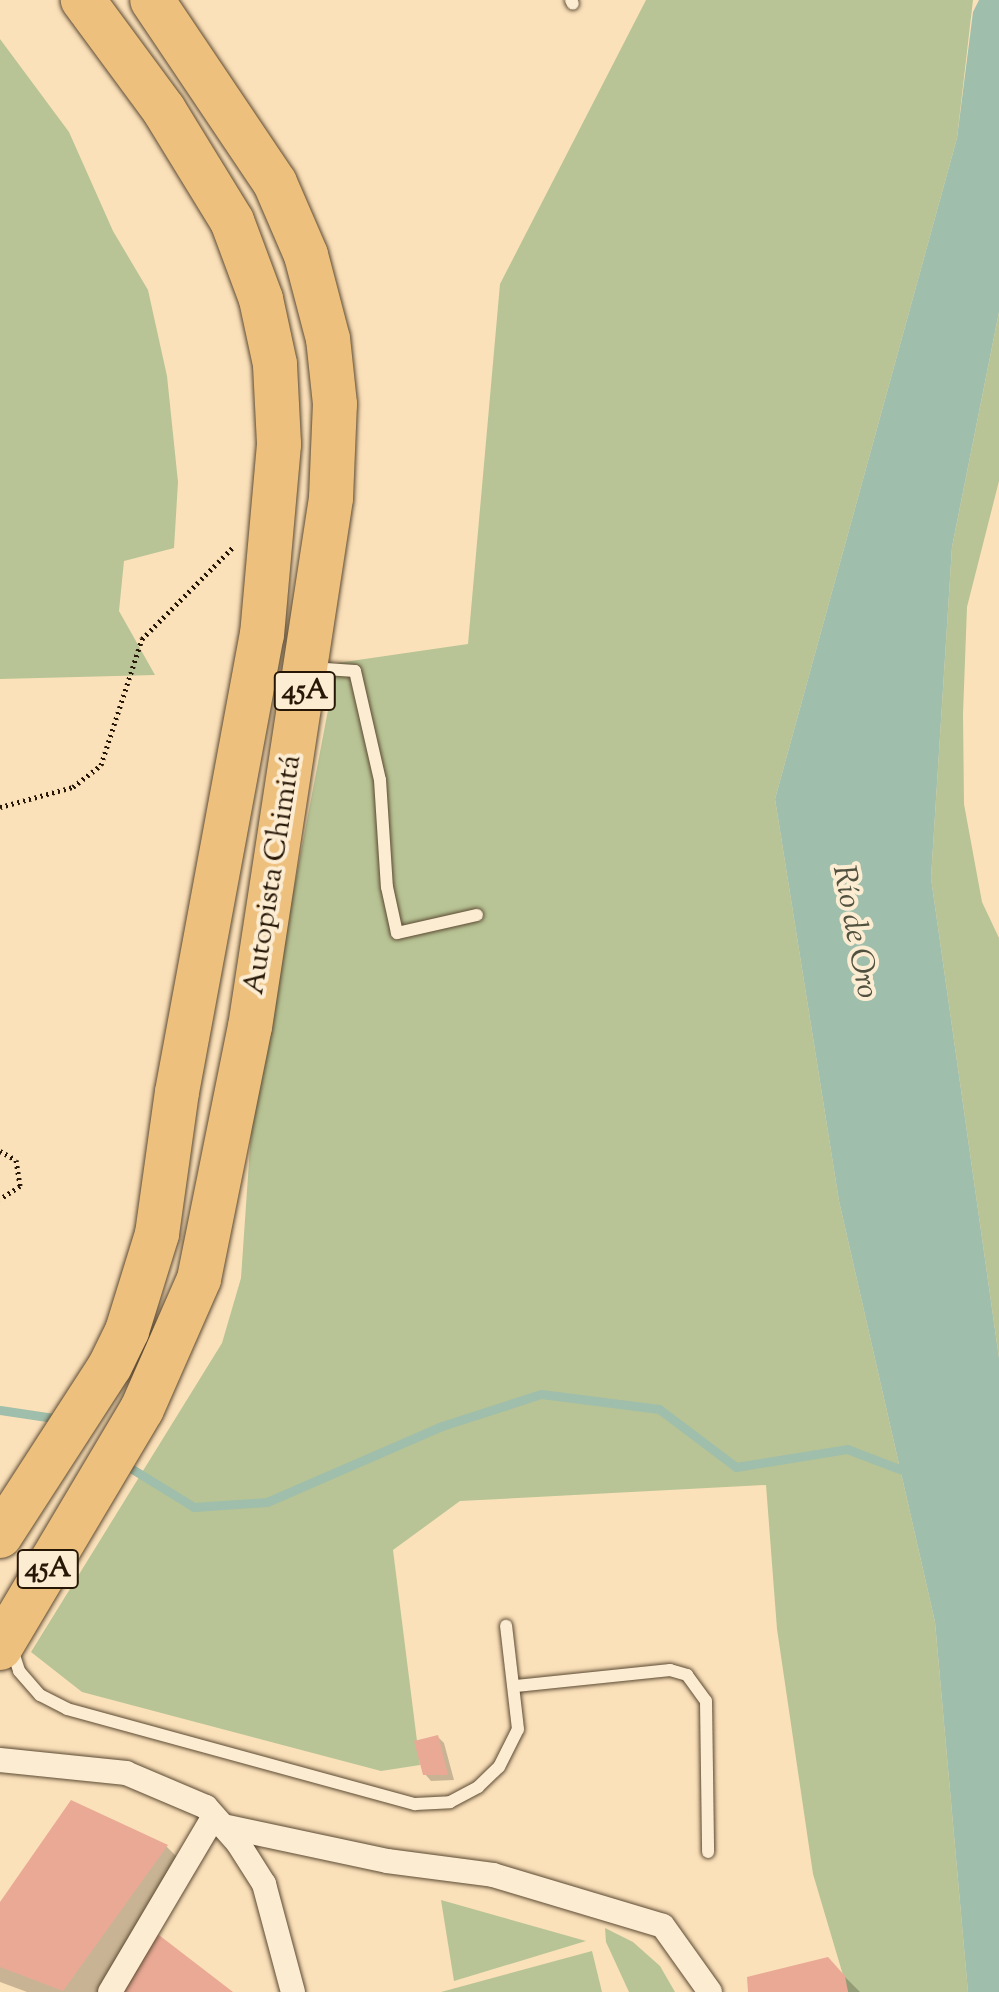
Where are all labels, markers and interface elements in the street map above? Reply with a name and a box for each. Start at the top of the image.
road number: 45A [273,667,337,715]
street label: Autopista Chimitá [237,753,311,997]
water label: Río de Oro [822,862,886,1002]
road number: 45A [16,1545,80,1593]

